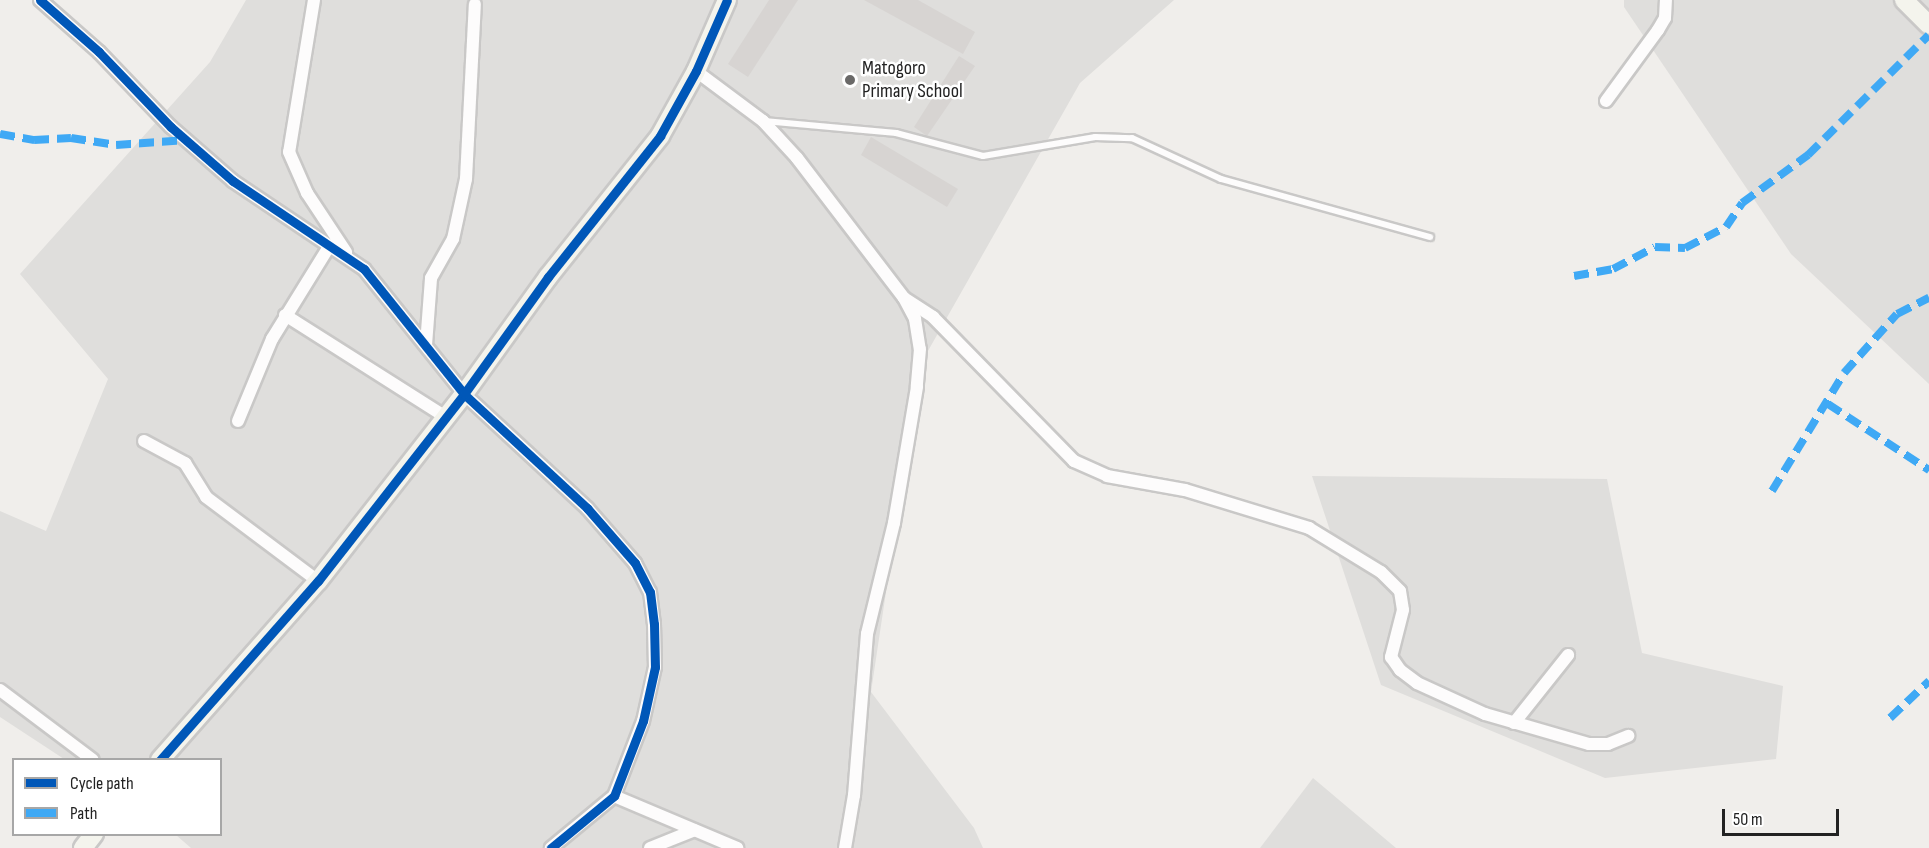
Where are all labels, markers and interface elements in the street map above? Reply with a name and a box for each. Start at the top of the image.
place label: Matogoro Primary School [862,56,963,103]
marker: Matogoro Primary School [843,73,857,87]
legend [12,758,222,836]
text: Cycle path [70,773,134,794]
scale bar [1725,797,1842,835]
text: Path [70,803,98,824]
text: 50 m [1733,809,1763,830]

